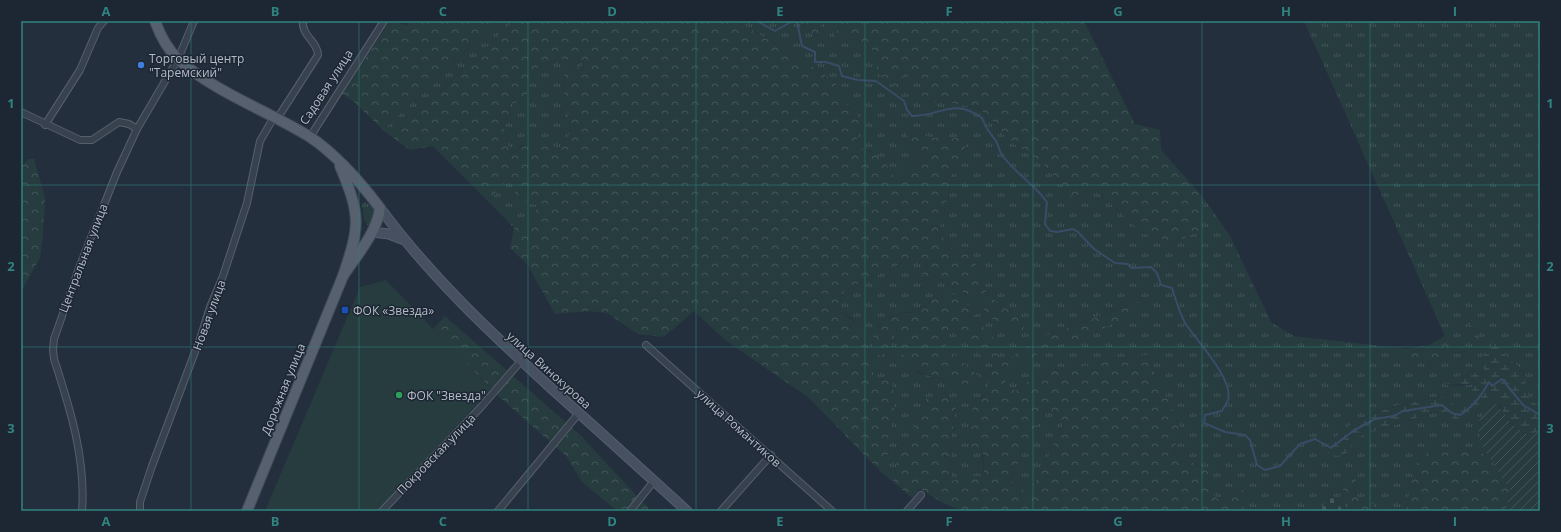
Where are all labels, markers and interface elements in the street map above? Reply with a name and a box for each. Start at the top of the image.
text: A [102,2,111,20]
text: B [271,2,280,20]
text: C [439,2,447,20]
text: D [607,2,617,20]
text: E [776,2,784,20]
text: F [945,2,953,20]
text: G [1113,2,1123,20]
text: H [1281,2,1291,20]
text: I [1453,2,1457,20]
street label: Садовая улица [295,46,357,128]
place label: Торговый центр "Таремский" [149,50,244,81]
marker: Торговый центр "Таремский" [136,60,146,70]
text: 1 [7,94,15,112]
text: 1 [1546,94,1554,112]
street label: Центральная улица [54,201,112,315]
text: 2 [7,257,15,275]
text: 2 [1546,257,1554,275]
street label: Новая улица [188,277,230,353]
place label: ФОК «Звезда» [353,302,434,319]
marker: ФОК «Звезда» [340,305,350,315]
street label: улица Винокурова [503,327,595,413]
street label: Дорожная улица [257,341,309,437]
street label: улица Романтиков [693,385,785,471]
place label: ФОК "Звезда" [407,387,486,404]
marker: ФОК "Звезда" [394,390,404,400]
street label: Покровская улица [393,410,479,498]
text: 3 [7,419,15,437]
text: 3 [1546,419,1554,437]
text: A [102,512,111,530]
text: B [271,512,280,530]
text: C [439,512,447,530]
text: D [607,512,617,530]
text: E [776,512,784,530]
text: F [945,512,953,530]
text: G [1113,512,1123,530]
text: H [1281,512,1291,530]
text: I [1453,512,1457,530]

